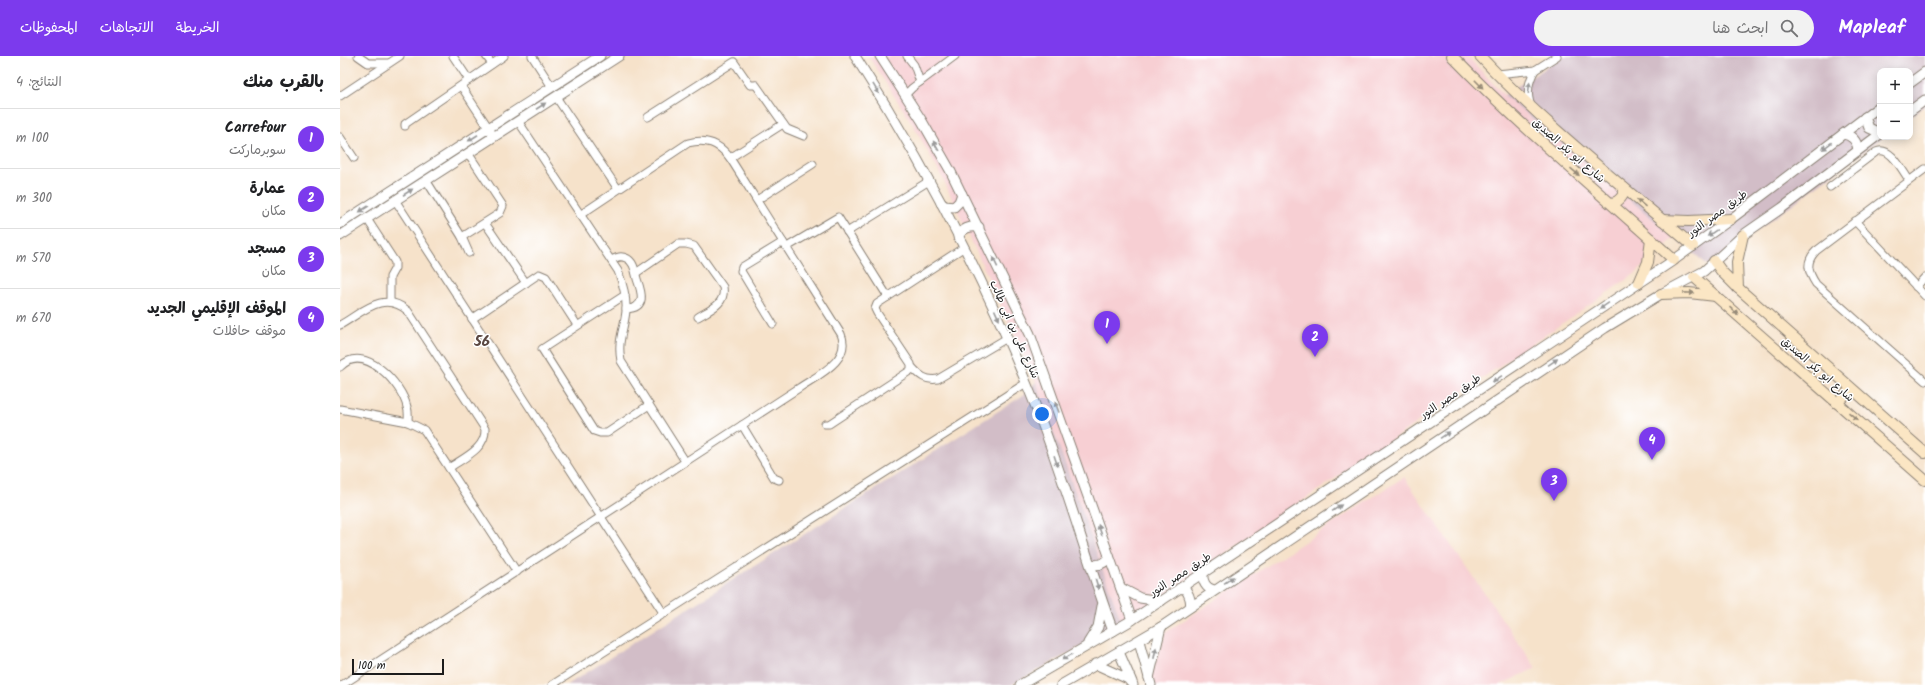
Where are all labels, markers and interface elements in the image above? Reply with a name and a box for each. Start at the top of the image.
search box [1534,10,1814,46]
text: Mapleaf [1838,13,1905,43]
text: المحفوظات [20,17,78,39]
text: الاتجاهات [100,17,154,39]
text: الخريطة [176,17,219,39]
text: ابحث هنا [1712,17,1768,41]
icon: search [1778,17,1800,39]
map controls [1877,68,1913,140]
button: + [1877,68,1913,104]
text: بالقرب منك [243,69,324,96]
text: النتائج: 4 [16,72,62,93]
one-way arrow [1474,79,1484,89]
one-way arrow [1526,81,1532,94]
one-way arrow [873,83,880,95]
one-way arrow [535,103,547,110]
button: − [1877,104,1913,140]
street label: شارع ابو بكر الصديق [1528,114,1609,188]
text: Carrefour [225,116,286,140]
text: 100 m [16,128,49,149]
text: 1 [309,128,313,149]
one-way arrow [468,134,479,142]
text: سوبرماركت [229,140,286,161]
one-way arrow [933,140,940,152]
one-way arrow [1821,142,1832,151]
one-way arrow [1569,167,1580,176]
text: عمارة [250,177,286,201]
street label: طريق مصر النور [1683,186,1751,242]
text: 300 m [16,188,52,209]
text: 2 [307,188,315,209]
one-way arrow [403,188,413,196]
one-way arrow [1636,198,1647,207]
text: مكان [262,201,286,222]
one-way arrow [358,205,370,212]
one-way arrow [1706,229,1717,237]
text: مسجد [248,237,286,261]
text: 570 m [16,248,51,269]
text: 3 [307,248,315,269]
one-way arrow [992,256,998,268]
text: مكان [262,261,286,282]
street label: شارع على بن ابى طالب [984,277,1044,381]
one-way arrow [1683,290,1696,296]
text: الموقف الإقليمي الجديد [147,297,286,321]
one-way arrow [1599,302,1609,310]
one-way arrow [1729,307,1739,316]
text: 670 m [16,308,51,329]
text: 4 [307,308,315,329]
one-way arrow [994,309,1000,320]
pin: 1 [1094,311,1120,344]
text: موقف حافلات [213,321,286,342]
pin: 2 [1302,324,1328,357]
district label: 56 [473,330,490,354]
street label: شارع ابو بكر الصديق [1777,333,1858,407]
one-way arrow [1547,359,1559,366]
street label: طريق مصر النور [1415,370,1485,425]
one-way arrow [1491,375,1502,383]
one-way arrow [1053,401,1059,413]
your location [1032,404,1052,424]
one-way arrow [1848,411,1857,420]
pin: 4 [1639,427,1665,460]
one-way arrow [1440,431,1450,439]
one-way arrow [1053,456,1059,468]
pin: 3 [1541,468,1567,501]
one-way arrow [1332,504,1342,512]
one-way arrow [1097,524,1103,536]
street label: طريق مصر النور [1145,548,1215,602]
one-way arrow [1224,576,1234,584]
one-way arrow [1094,579,1100,591]
one-way arrow [1153,647,1159,659]
one-way arrow [1061,654,1073,661]
scale bar [352,657,444,676]
text: 100 m [358,657,386,675]

